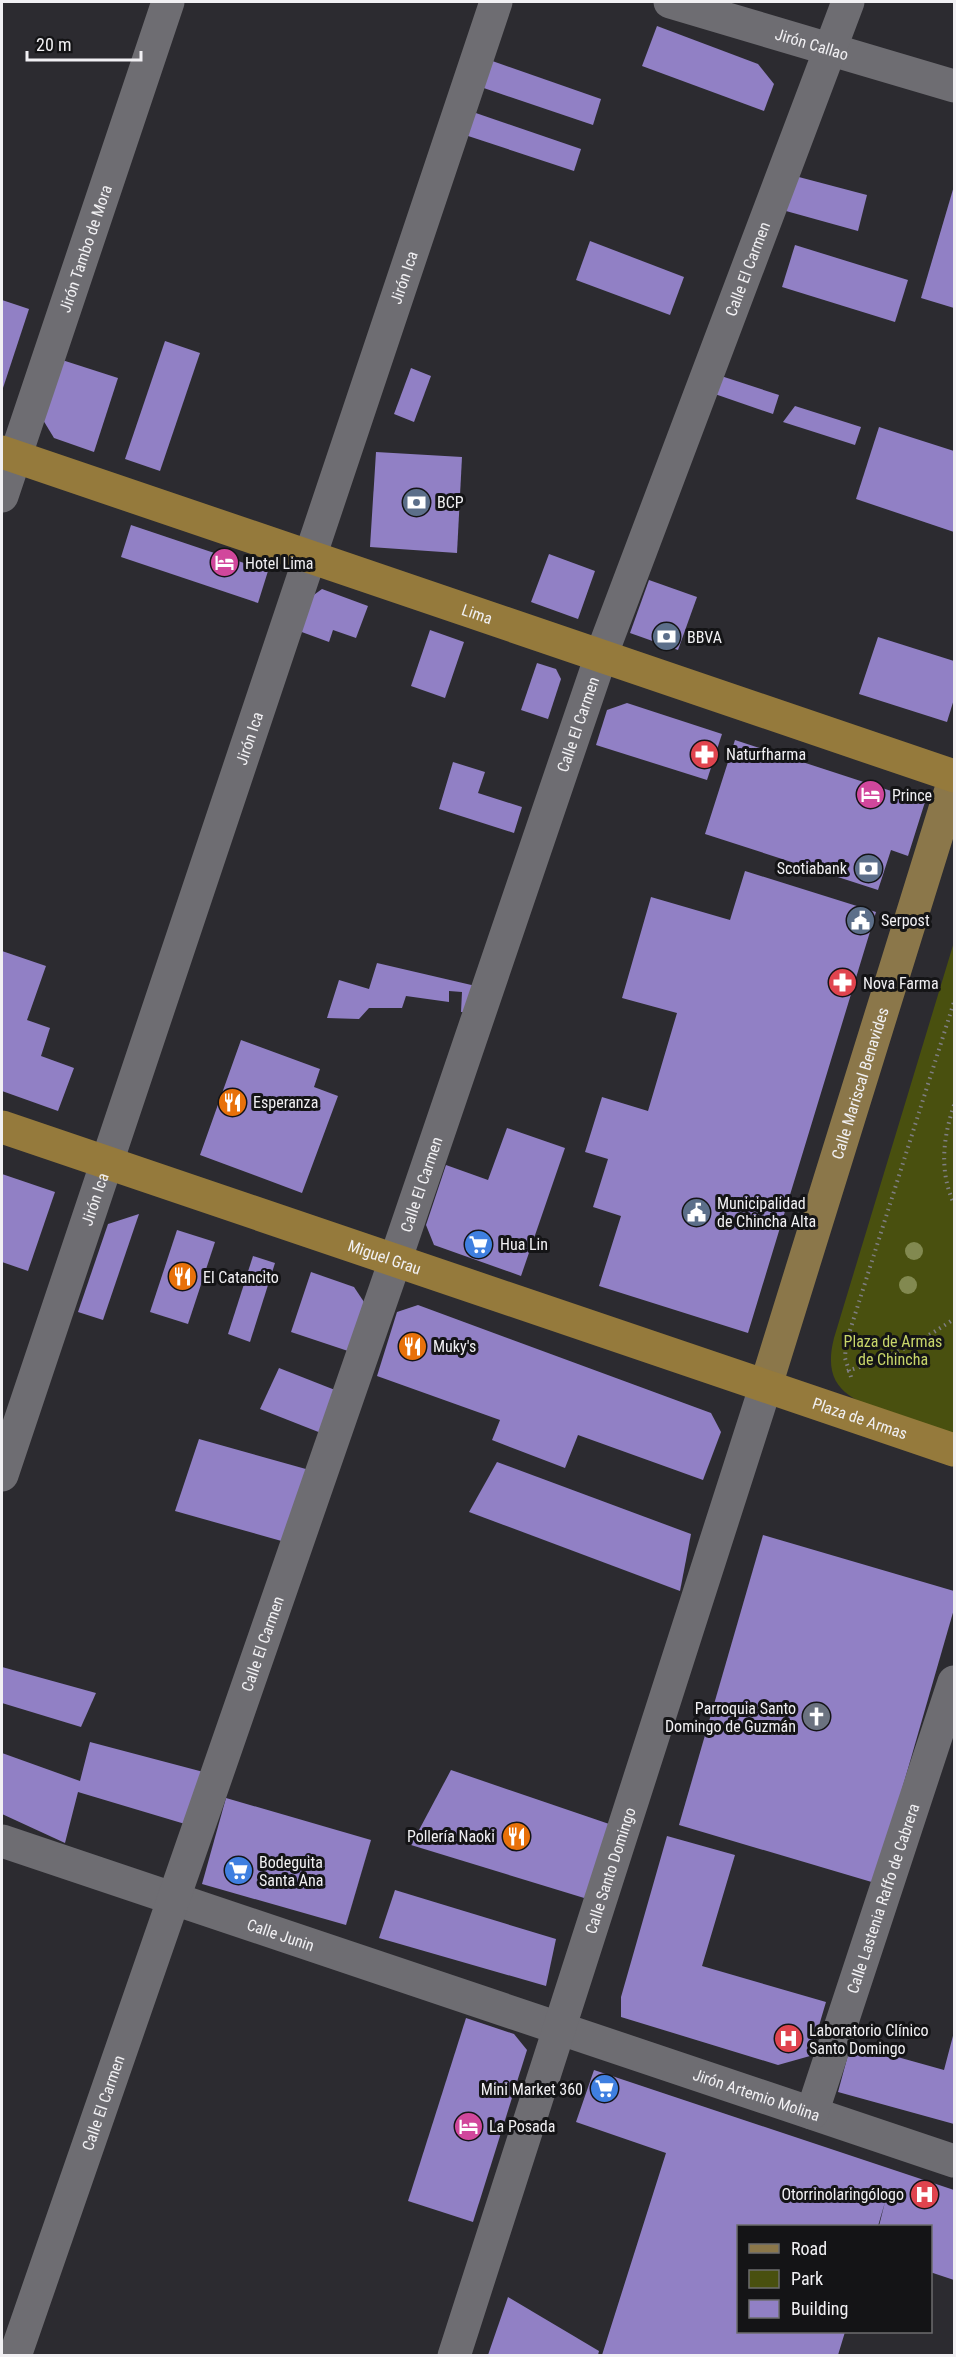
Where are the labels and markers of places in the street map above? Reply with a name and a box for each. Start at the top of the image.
bank icon: BCP [400,486,432,518]
place label: BCP [437,493,464,512]
hotel icon: Hotel Lima [208,547,240,579]
place label: Hotel Lima [245,554,314,573]
bank icon: BBVA [650,621,682,653]
place label: BBVA [687,628,722,647]
pharmacy icon: Naturfharma [689,738,721,770]
place label: Naturfharma [726,745,806,764]
hotel icon: Prince [855,779,887,811]
place label: Prince [892,786,932,805]
bank icon: Scotiabank [852,852,884,884]
place label: Scotiabank [777,859,848,878]
public building icon: Serpost [844,904,876,936]
place label: Serpost [881,911,930,930]
pharmacy icon: Nova Farma [826,967,858,999]
place label: Nova Farma [863,974,939,993]
restaurant icon: Esperanza [216,1086,248,1118]
place label: Esperanza [253,1093,318,1112]
place label: Municipalidad de Chincha Alta [717,1194,816,1231]
public building icon: Municipalidad de Chincha Alta [680,1196,712,1228]
supermarket icon: Hua Lin [463,1228,495,1260]
place label: Hua Lin [500,1235,548,1254]
restaurant icon: El Catancito [166,1261,198,1293]
place label: El Catancito [203,1268,279,1287]
restaurant icon: Muky's [396,1330,428,1362]
place label: Muky's [433,1337,476,1356]
place label: Parroquia Santo Domingo de Guzmán [665,1699,796,1736]
church icon: Parroquia Santo Domingo de Guzmán [801,1701,833,1733]
restaurant icon: Pollería Naoki [500,1820,532,1852]
place label: Pollería Naoki [407,1827,495,1846]
place label: Bodeguita Santa Ana [259,1853,323,1890]
supermarket icon: Bodeguita Santa Ana [222,1855,254,1887]
place label: Laboratorio Clínico Santo Domingo [809,2021,929,2058]
hospital icon: Laboratorio Clínico Santo Domingo [772,2023,804,2055]
supermarket icon: Mini Market 360 [588,2073,620,2105]
place label: Mini Market 360 [481,2080,583,2099]
hotel icon: La Posada [452,2110,484,2142]
place label: La Posada [489,2117,555,2136]
hospital icon: Otorrinolaringólogo [909,2178,941,2210]
place label: Otorrinolaringólogo [781,2185,904,2204]

